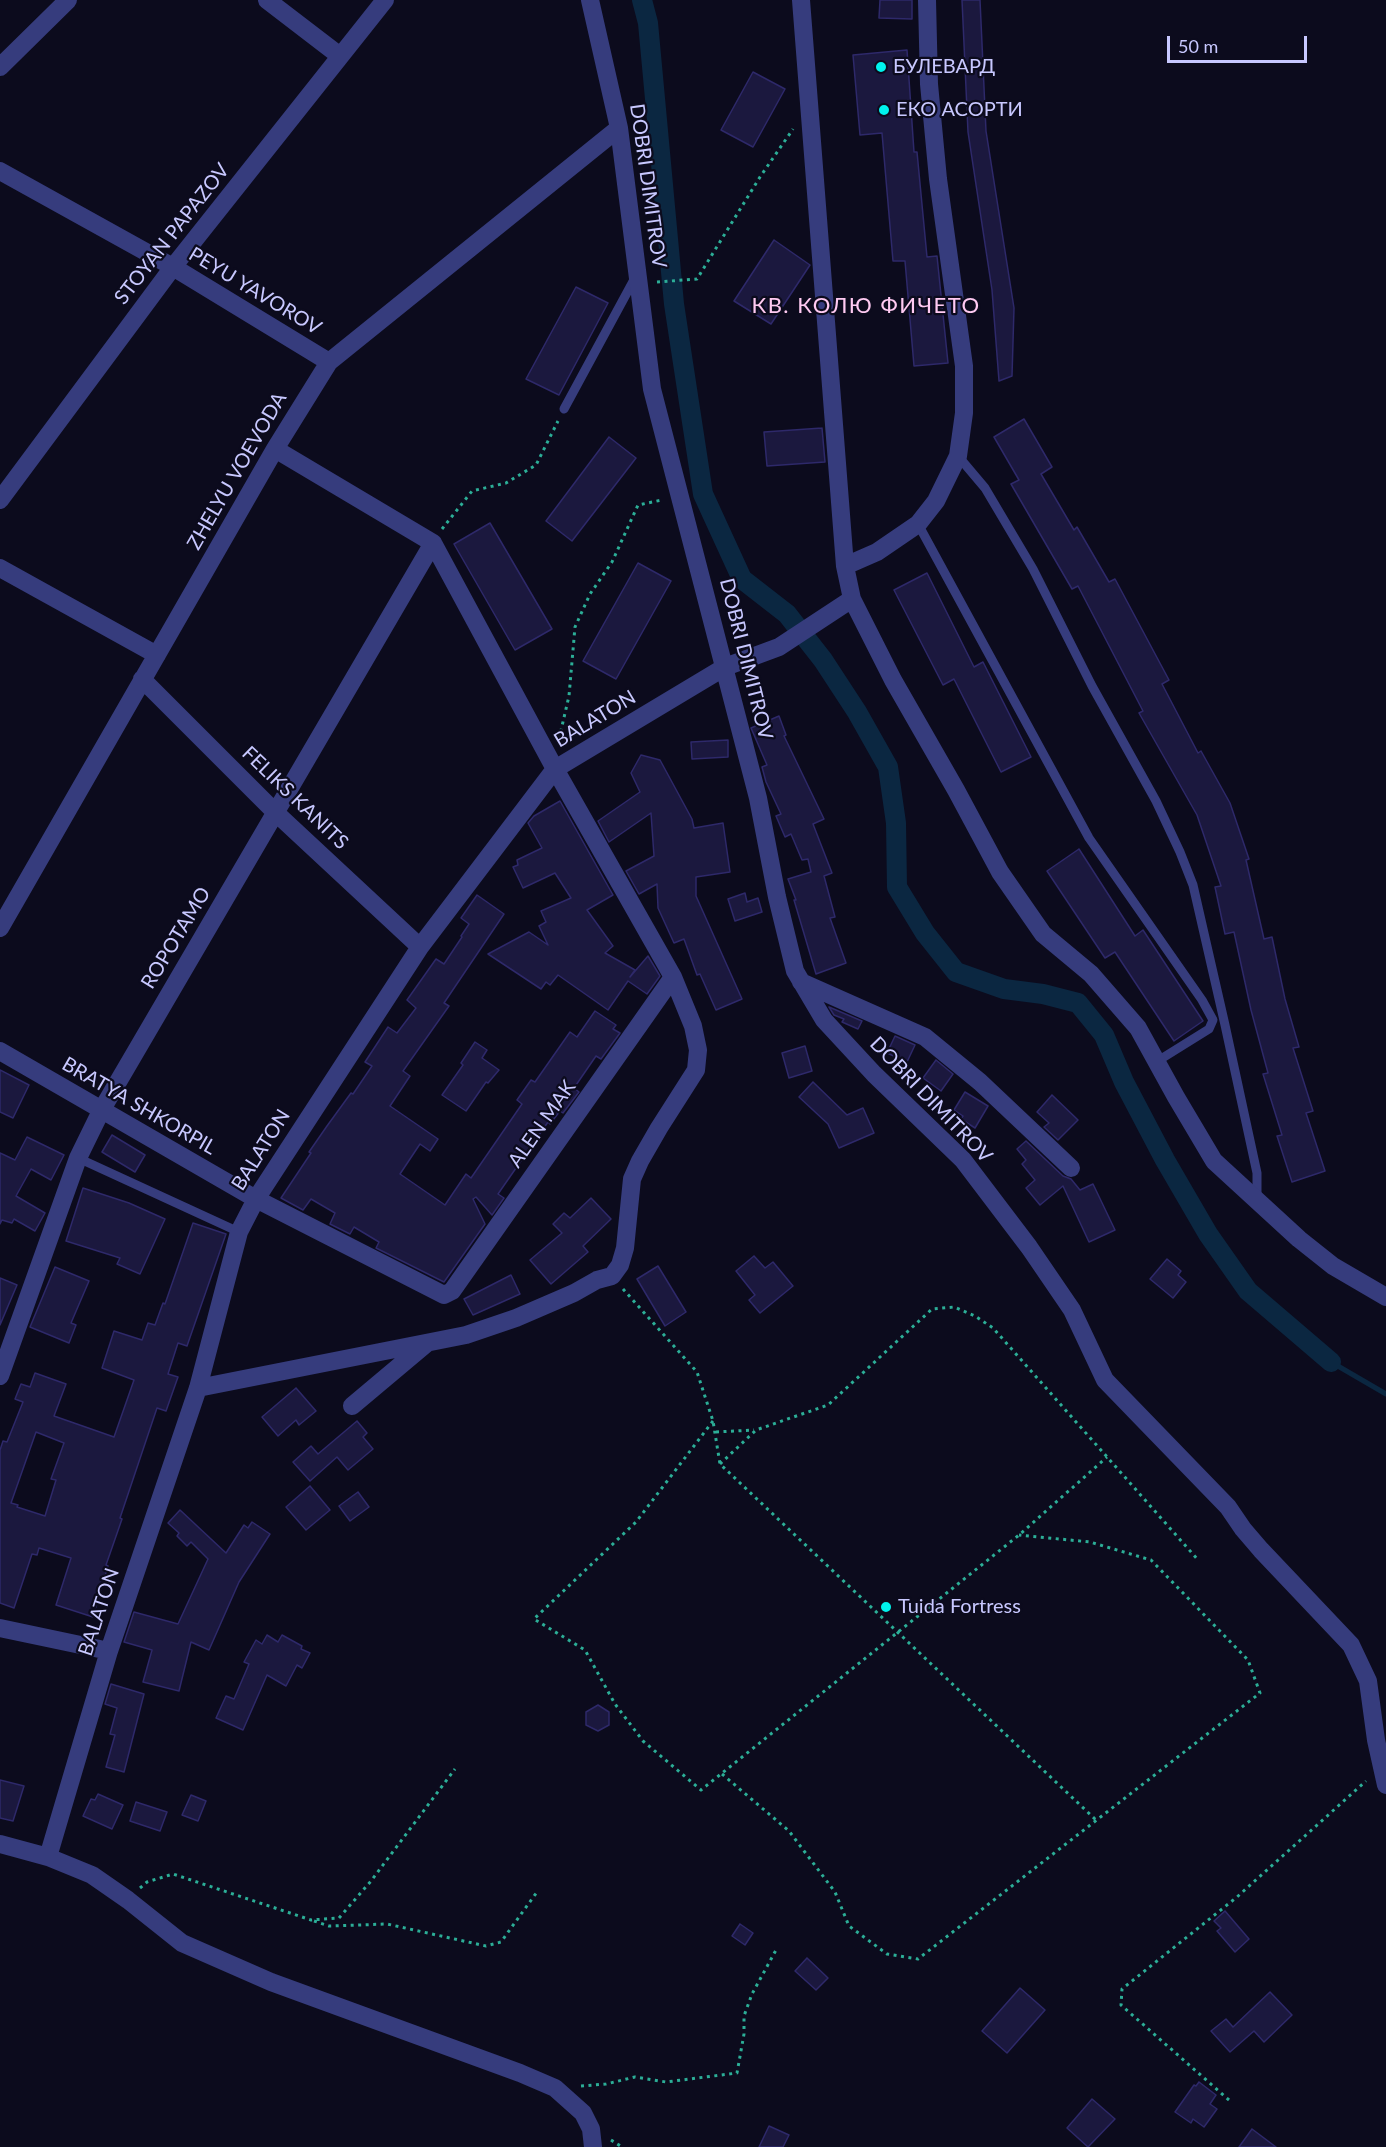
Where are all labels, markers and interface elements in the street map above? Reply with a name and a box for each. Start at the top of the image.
scale bar [1170,24,1310,62]
text: 50 m [1178,35,1218,57]
place label: БУЛЕВАРД [893,55,995,79]
marker: БУЛЕВАРД [874,60,888,74]
place label: ЕКО АСОРТИ [896,98,1023,122]
street label: DOBRI DIMITROV [625,102,671,270]
marker: ЕКО АСОРТИ [877,103,891,117]
street label: STOYAN PAPAZOV [110,159,234,309]
street label: PEYU YAVOROV [184,242,326,340]
district label: КВ. КОЛЮ ФИЧЕТО [751,293,981,319]
street label: ZHELYU VOEVODA [182,388,292,554]
street label: DOBRI DIMITROV [714,576,778,742]
street label: BALATON [550,685,640,753]
street label: FELIKS KANITS [237,741,353,855]
street label: ROPOTAMO [136,883,216,993]
street label: DOBRI DIMITROV [865,1032,997,1168]
street label: BRATYA SHKORPIL [58,1052,220,1160]
street label: ALEN MAK [503,1076,581,1172]
street label: BALATON [227,1105,295,1195]
street label: BALATON [74,1565,124,1659]
place label: Tuida Fortress [898,1595,1021,1619]
marker: Tuida Fortress [879,1600,893,1614]

